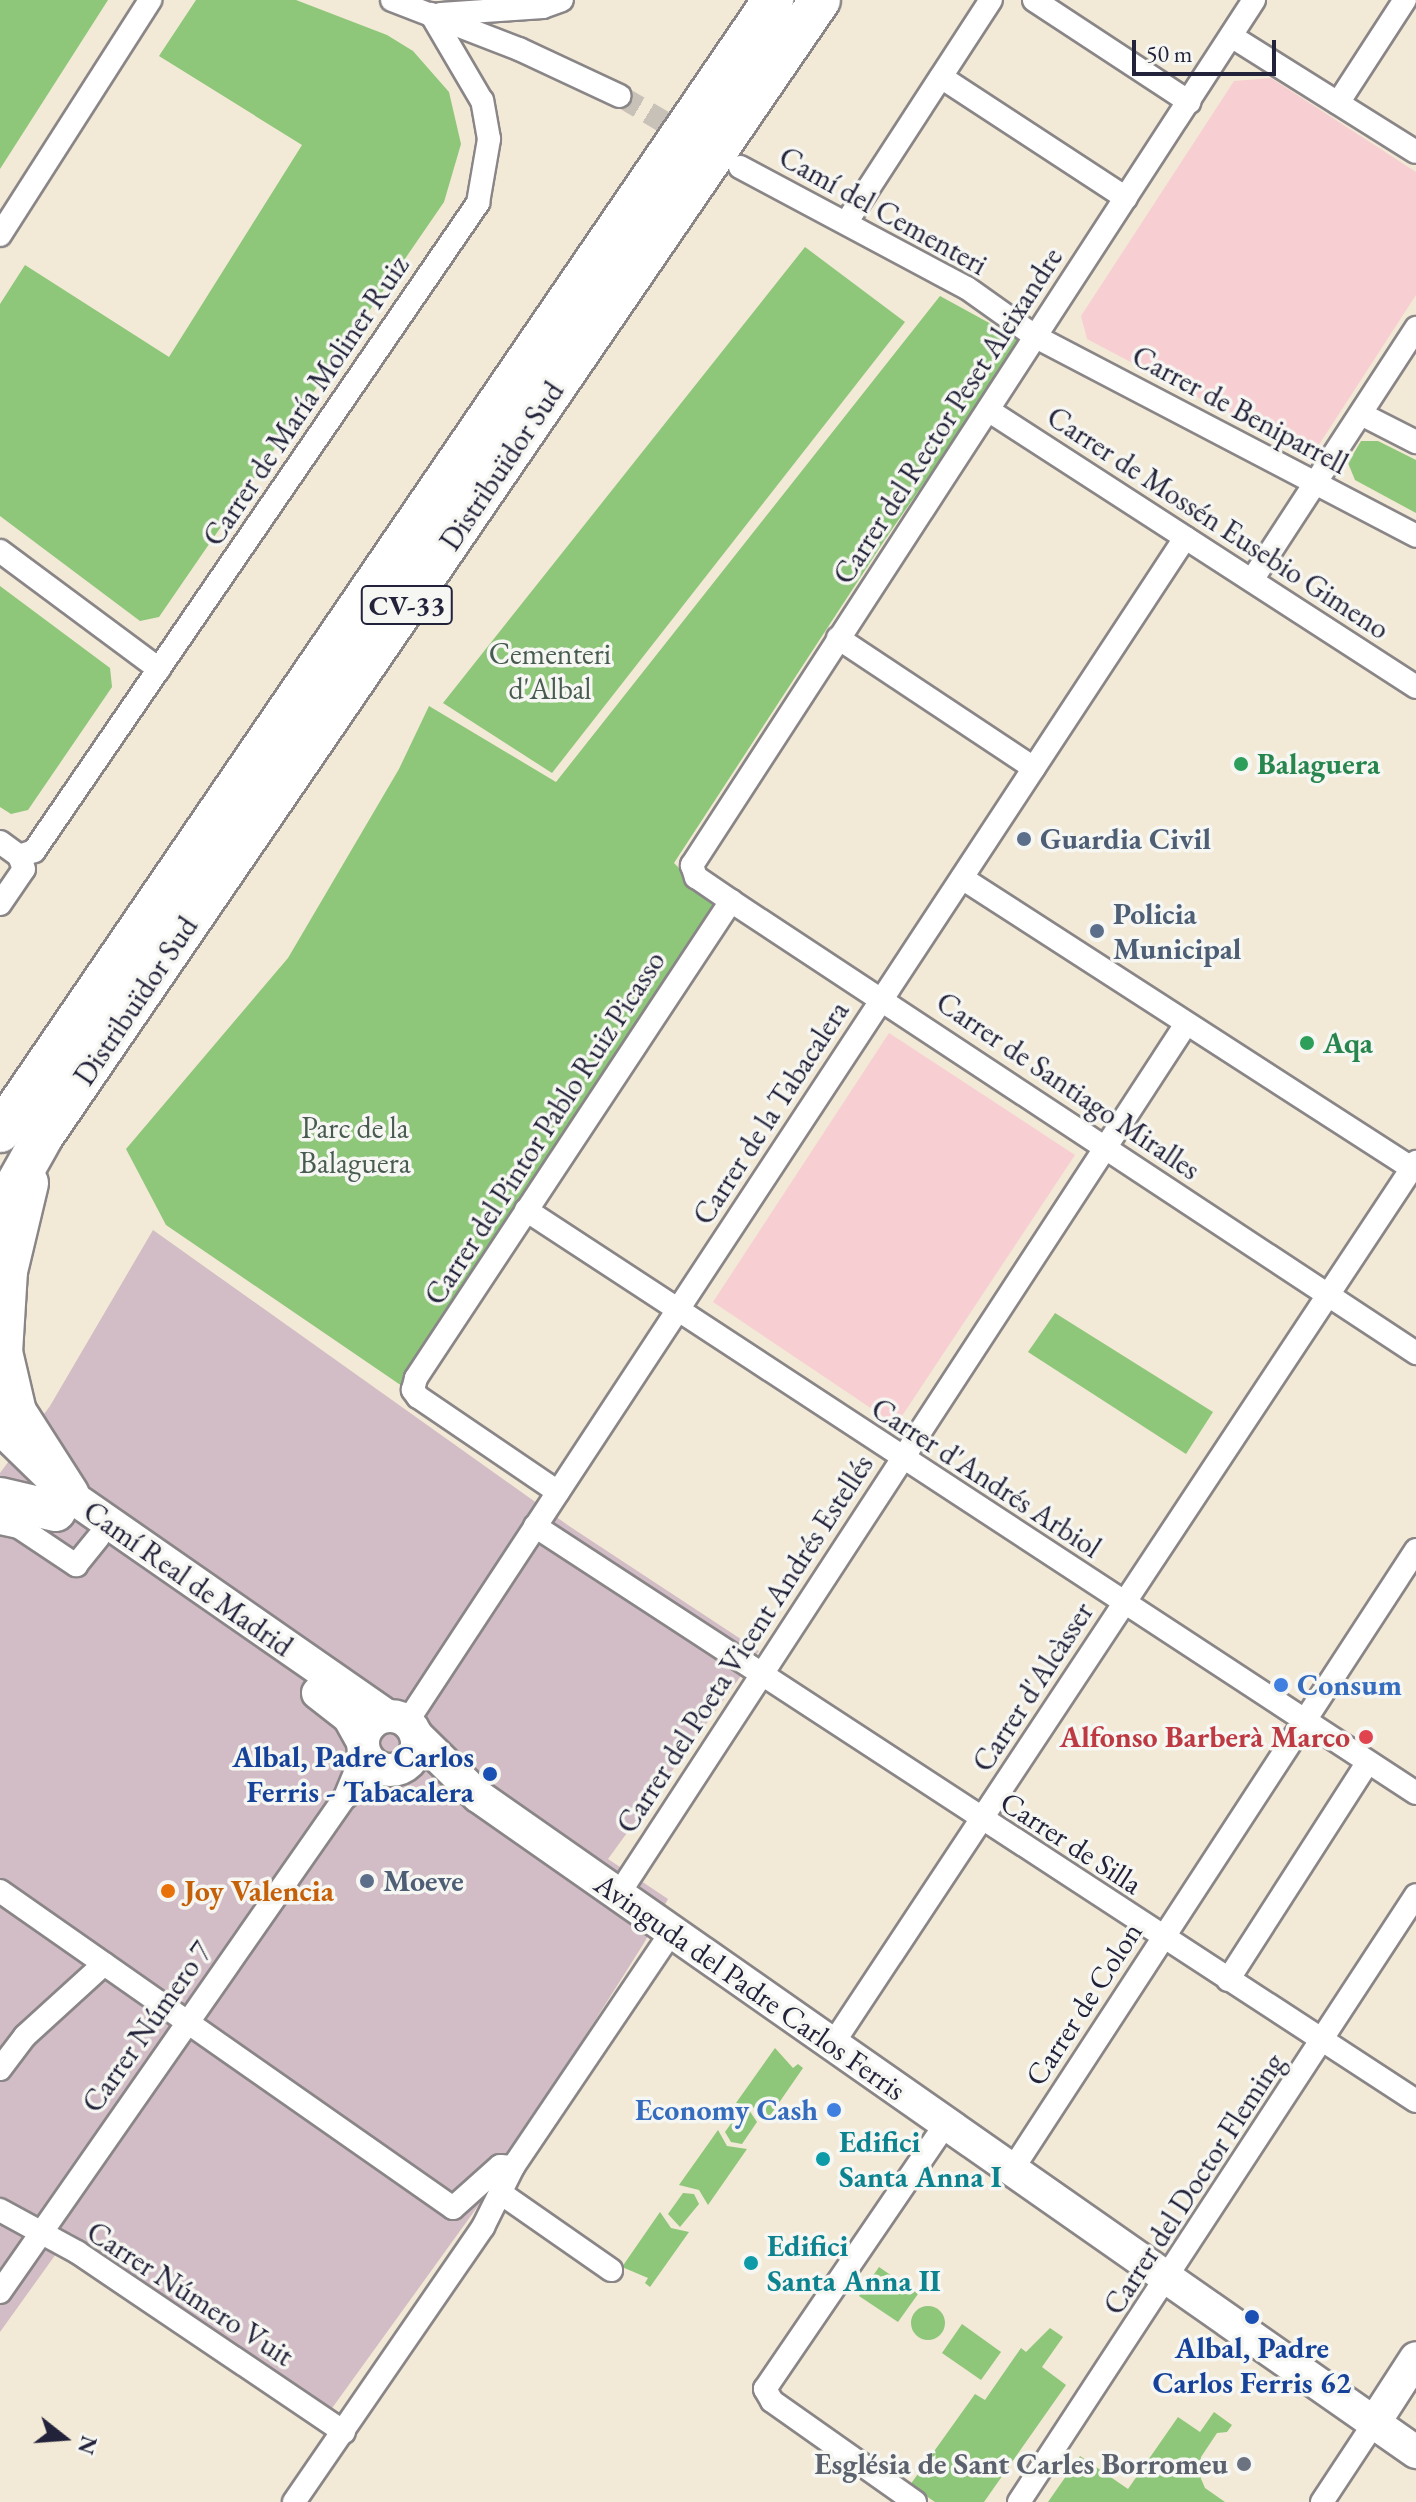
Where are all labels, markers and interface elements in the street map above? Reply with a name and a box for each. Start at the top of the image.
scale bar [1136,24,1280,74]
text: 50 m [1146,38,1193,69]
street label: Camí del Cementeri [773,139,993,283]
street label: Carrer del Rector Peset Aleixandre [826,241,1070,591]
street label: Carrer de María Moliner Ruiz [195,249,417,553]
street label: Carrer de Beniparrell [1126,338,1354,482]
street label: Distribuïdor Sud [432,375,572,557]
street label: Carrer de Mossén Eusebio Gimeno [1040,399,1396,647]
road number: CV-33 [359,581,455,629]
park label: Cementeri d'Albal [489,636,611,706]
place label: Balaguera [1257,746,1380,782]
marker: Balaguera [1232,755,1250,773]
place label: Guardia Civil [1040,821,1211,857]
marker: Guardia Civil [1015,830,1033,848]
place label: Policia Municipal [1113,896,1241,966]
street label: Distribuïdor Sud [66,910,206,1092]
marker: Policia Municipal [1088,922,1106,940]
street label: Carrer del Pintor Pablo Ruiz Picasso [417,944,673,1312]
street label: Carrer de Santiago Miralles [929,984,1207,1188]
street label: Carrer de la Tabacalera [685,994,857,1232]
place label: Aqa [1323,1025,1373,1061]
marker: Aqa [1298,1034,1316,1052]
park label: Parc de la Balaguera [299,1110,411,1180]
street label: Carrer d'Andrés Arbiol [864,1390,1108,1566]
street label: Carrer del Poeta Vicent Andrés Estellés [609,1448,881,1840]
street label: Camí Real de Madrid [76,1493,300,1665]
street label: Carrer d'Alcàsser [965,1595,1101,1779]
place label: Consum [1297,1667,1402,1703]
marker: Consum [1272,1676,1290,1694]
place label: Alfonso Barberà Marco [1060,1719,1350,1755]
marker: Alfonso Barberà Marco [1357,1728,1375,1746]
place label: Albal, Padre Carlos Ferris - Tabacalera [232,1739,474,1810]
marker: Albal, Padre Carlos Ferris - Tabacalera [481,1765,499,1783]
street label: Carrer de Silla [993,1784,1149,1902]
place label: Moeve [383,1863,464,1899]
street label: Avinguda del Padre Carlos Ferris [588,1866,912,2108]
marker: Moeve [358,1872,376,1890]
place label: Joy Valencia [184,1873,334,1909]
marker: Joy Valencia [159,1882,177,1900]
street label: Carrer de Colon [1018,1916,1150,2092]
street label: Carrer Número 7 [75,1934,219,2120]
street label: Carrer del Doctor Fleming [1096,2046,1292,2322]
place label: Economy Cash [635,2092,818,2128]
marker: Economy Cash [825,2101,843,2119]
place label: Edifici Santa Anna I [839,2124,1002,2194]
marker: Edifici Santa Anna I [814,2150,832,2168]
street label: Carrer Número Vuit [80,2214,300,2374]
place label: Edifici Santa Anna II [767,2228,941,2298]
marker: Edifici Santa Anna II [742,2254,760,2272]
marker: Albal, Padre Carlos Ferris 62 [1243,2308,1261,2326]
place label: Albal, Padre Carlos Ferris 62 [1153,2330,1351,2400]
north arrow [24,2398,104,2478]
text: N [71,2432,104,2458]
place label: Església de Sant Carles Borromeu [814,2446,1228,2482]
marker: Església de Sant Carles Borromeu [1235,2455,1253,2473]

